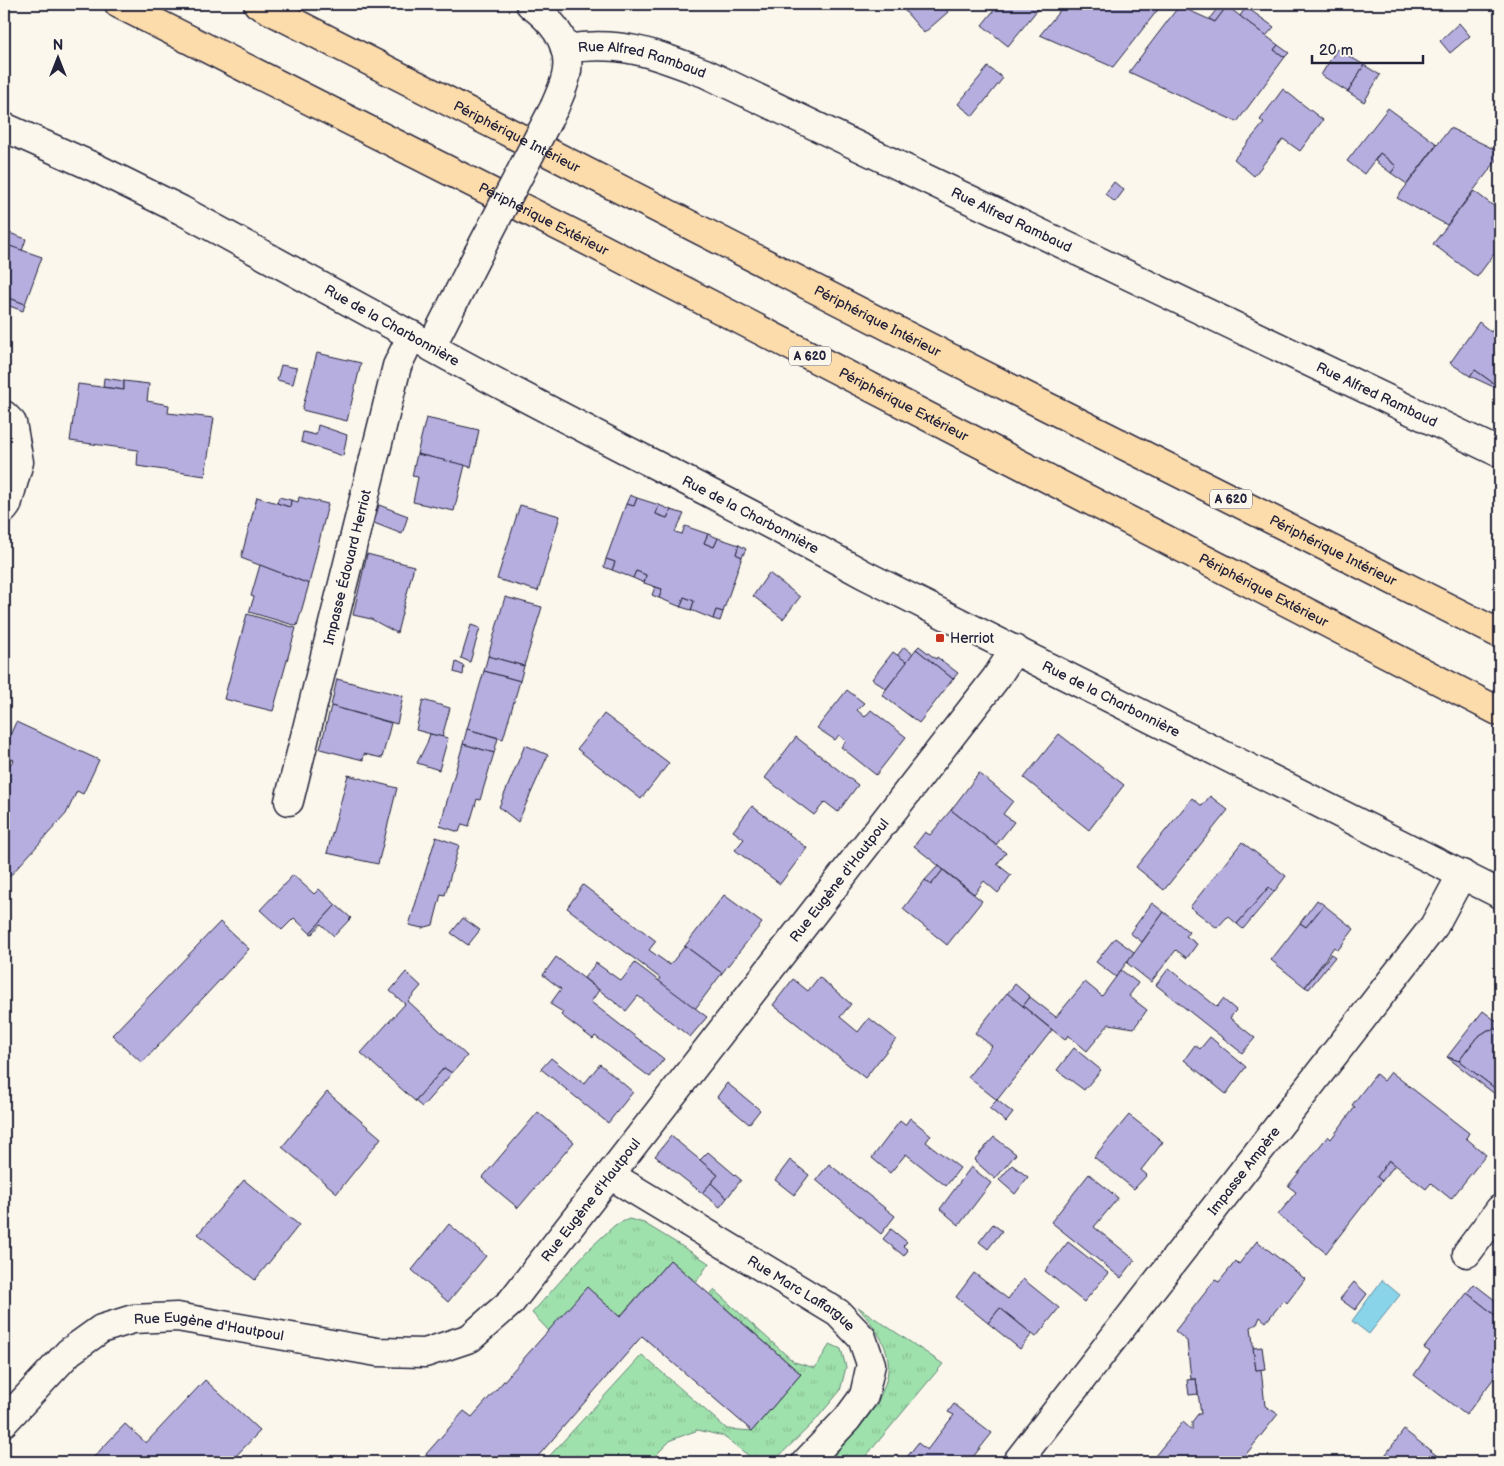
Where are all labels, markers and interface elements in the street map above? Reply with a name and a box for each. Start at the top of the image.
north arrow [32,32,82,82]
scale bar [1312,32,1423,64]
text: N [53,37,63,54]
street label: Rue Alfred Rambaud [577,38,708,82]
text: 20 m [1319,41,1353,60]
street label: Périphérique Intérieur [451,98,584,177]
street label: Périphérique Extérieur [476,179,612,260]
street label: Rue Alfred Rambaud [948,184,1075,256]
street label: Rue de la Charbonnière [321,281,462,370]
street label: Périphérique Intérieur [811,282,944,361]
road number: A 620 [789,346,831,366]
street label: Rue Alfred Rambaud [1314,359,1440,431]
street label: Périphérique Extérieur [836,364,972,446]
street label: Rue de la Charbonnière [679,472,822,557]
street label: Impasse Édouard Herriot [320,487,375,646]
road number: A 620 [1210,489,1252,508]
street label: Périphérique Intérieur [1267,512,1400,590]
street label: Périphérique Extérieur [1196,550,1332,631]
place label: Herriot [950,630,995,647]
marker: Herriot [934,632,946,644]
street label: Rue de la Charbonnière [1039,657,1183,741]
street label: Rue Eugène d'Hautpoul [786,815,893,945]
street label: Impasse Ampère [1204,1123,1284,1219]
street label: Rue Eugène d'Hautpoul [538,1135,644,1265]
street label: Rue Marc Laffargue [744,1252,858,1335]
street label: Rue Eugène d'Hautpoul [133,1309,285,1345]

